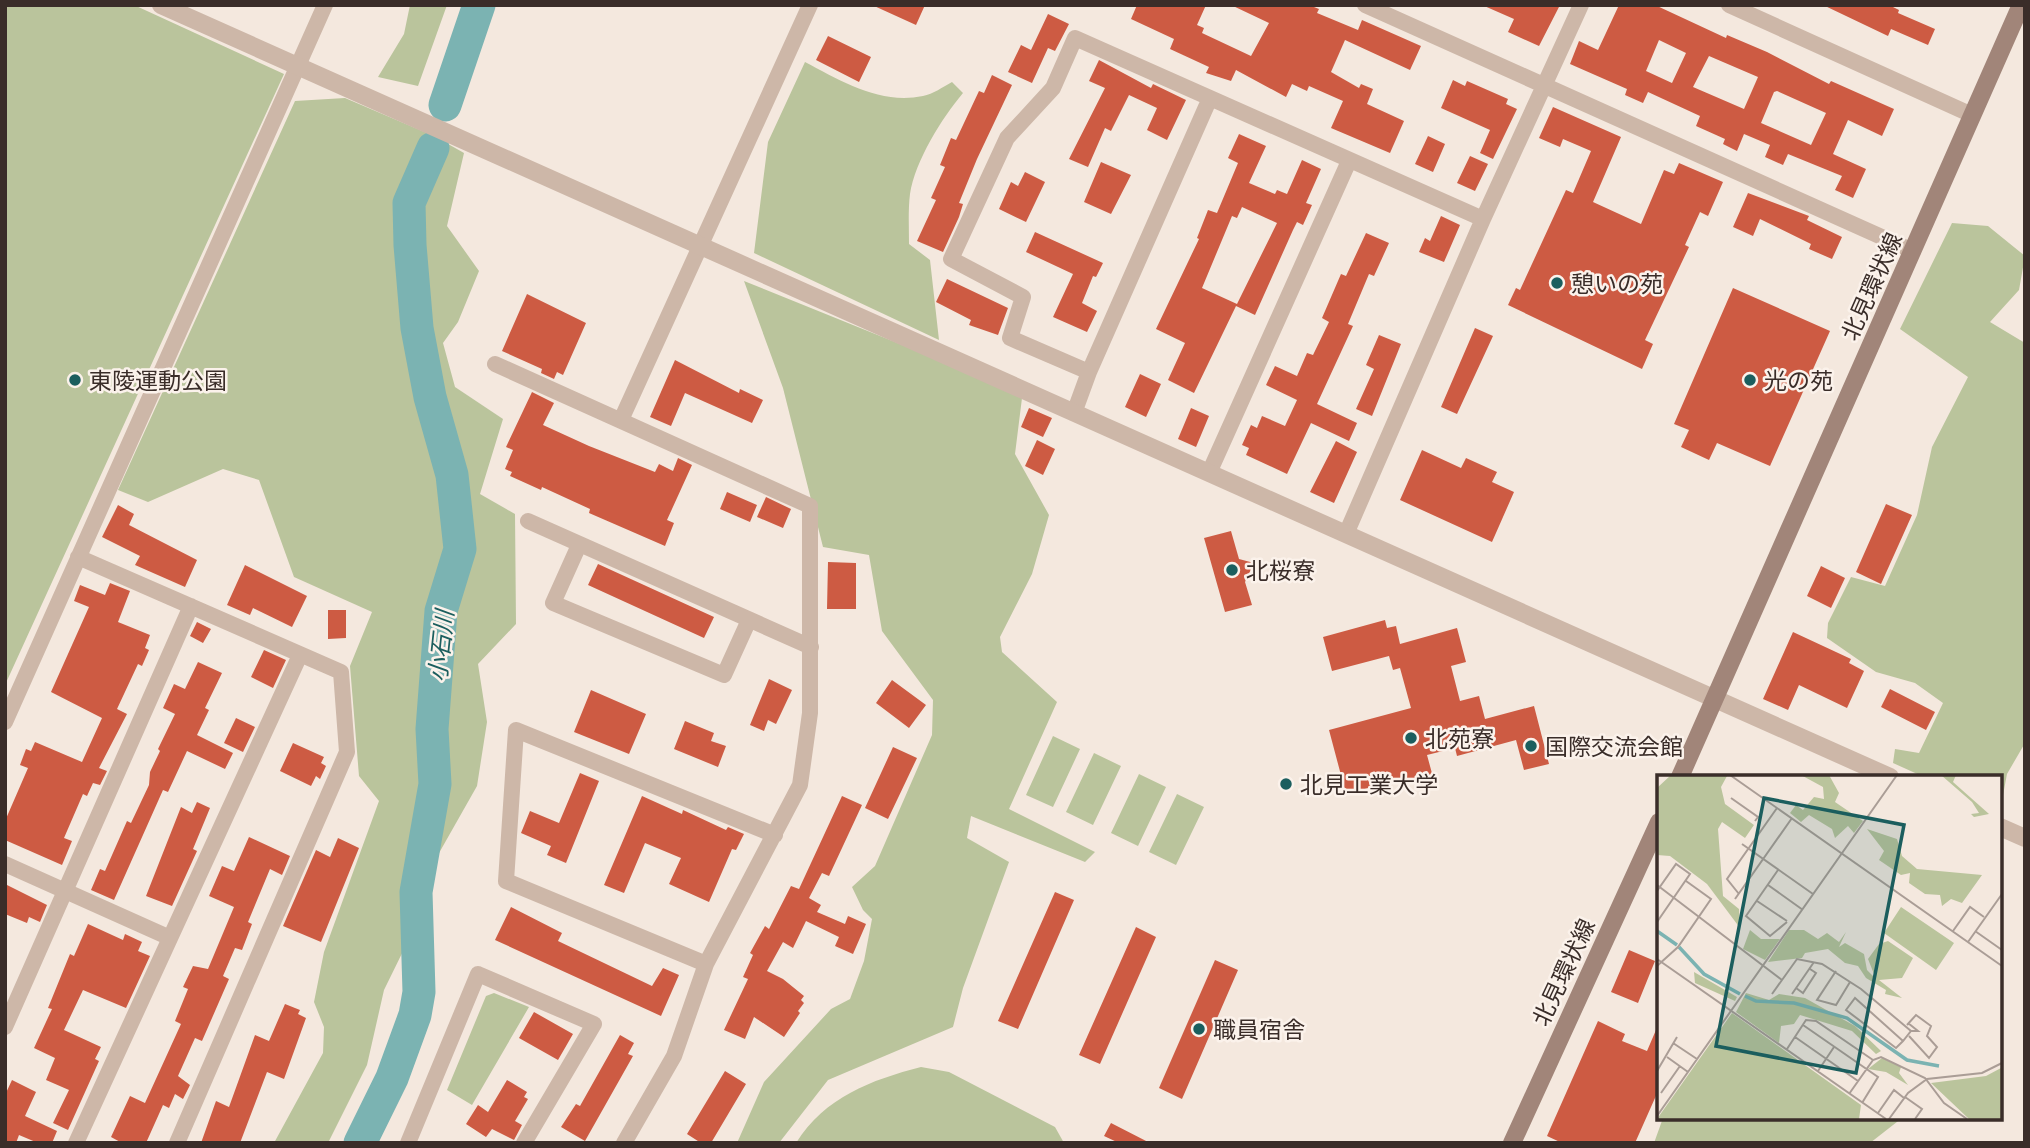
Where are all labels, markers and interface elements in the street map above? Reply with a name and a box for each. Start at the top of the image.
street label: 北見環状線 [1833,227,1909,345]
place label: 憩いの苑 [1571,267,1663,299]
marker: 憩いの苑 [1549,275,1565,291]
place label: 東陵運動公園 [89,364,227,396]
place label: 光の苑 [1764,364,1833,396]
marker: 東陵運動公園 [67,372,83,388]
marker: 光の苑 [1742,372,1758,388]
place label: 北桜寮 [1246,554,1315,586]
marker: 北桜寮 [1224,562,1240,578]
water label: 小石川 [420,605,460,684]
place label: 北苑寮 [1425,722,1494,754]
marker: 北苑寮 [1403,730,1419,746]
place label: 国際交流会館 [1545,730,1683,762]
marker: 国際交流会館 [1523,738,1539,754]
place label: 北見工業大学 [1300,768,1438,800]
inset map [1657,775,2002,1120]
marker: 北見工業大学 [1278,776,1294,792]
street label: 北見環状線 [1524,913,1602,1031]
place label: 職員宿舎 [1213,1013,1305,1045]
marker: 職員宿舎 [1191,1021,1207,1037]

